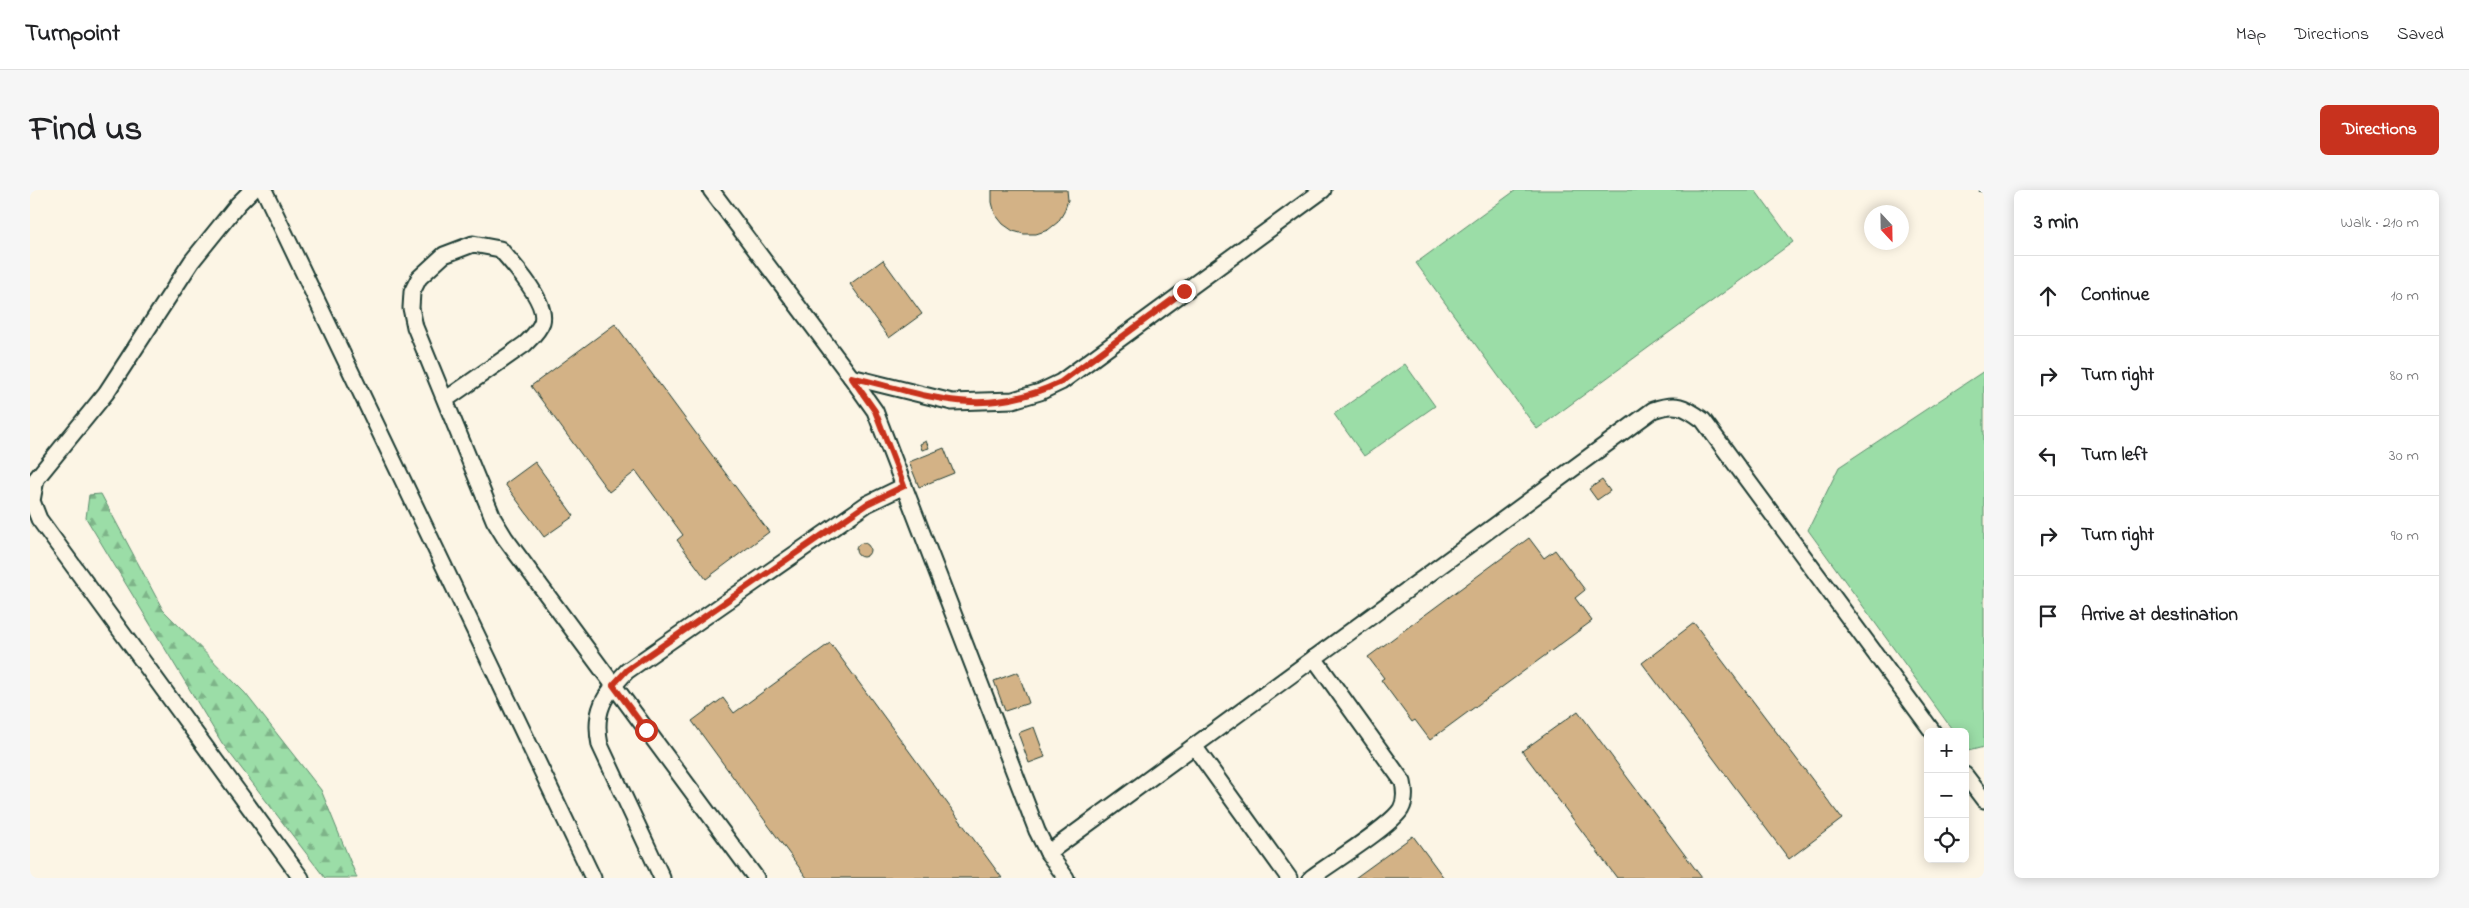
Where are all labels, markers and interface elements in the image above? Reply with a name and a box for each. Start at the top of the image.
text: Turnpoint [25,17,120,52]
text: Map [2236,22,2266,48]
text: Directions [2294,22,2369,48]
text: Saved [2397,22,2444,48]
text: Find us [30,105,142,156]
button: Directions [2320,105,2439,155]
north arrow [1864,205,1909,250]
text: 3 min [2034,208,2078,238]
text: Walk · 210 m [2340,211,2419,235]
route end [1173,280,1196,303]
icon: ahead [2034,282,2062,310]
text: Continue [2081,282,2149,309]
text: 10 m [2391,284,2419,308]
icon: right [2034,362,2062,390]
text: Turn right [2081,362,2154,389]
text: 80 m [2390,364,2419,388]
icon: left [2034,442,2062,470]
text: Turn left [2081,442,2148,469]
text: 30 m [2389,444,2419,468]
icon: right [2034,522,2062,550]
text: Turn right [2081,522,2154,549]
text: 90 m [2391,524,2419,548]
icon: arrive [2034,602,2062,630]
text: Arrive at destination [2081,602,2238,629]
route start [635,719,658,742]
map controls [1924,728,1969,863]
button: + [1924,728,1969,773]
button: − [1924,773,1969,818]
button: locate [1924,818,1969,863]

